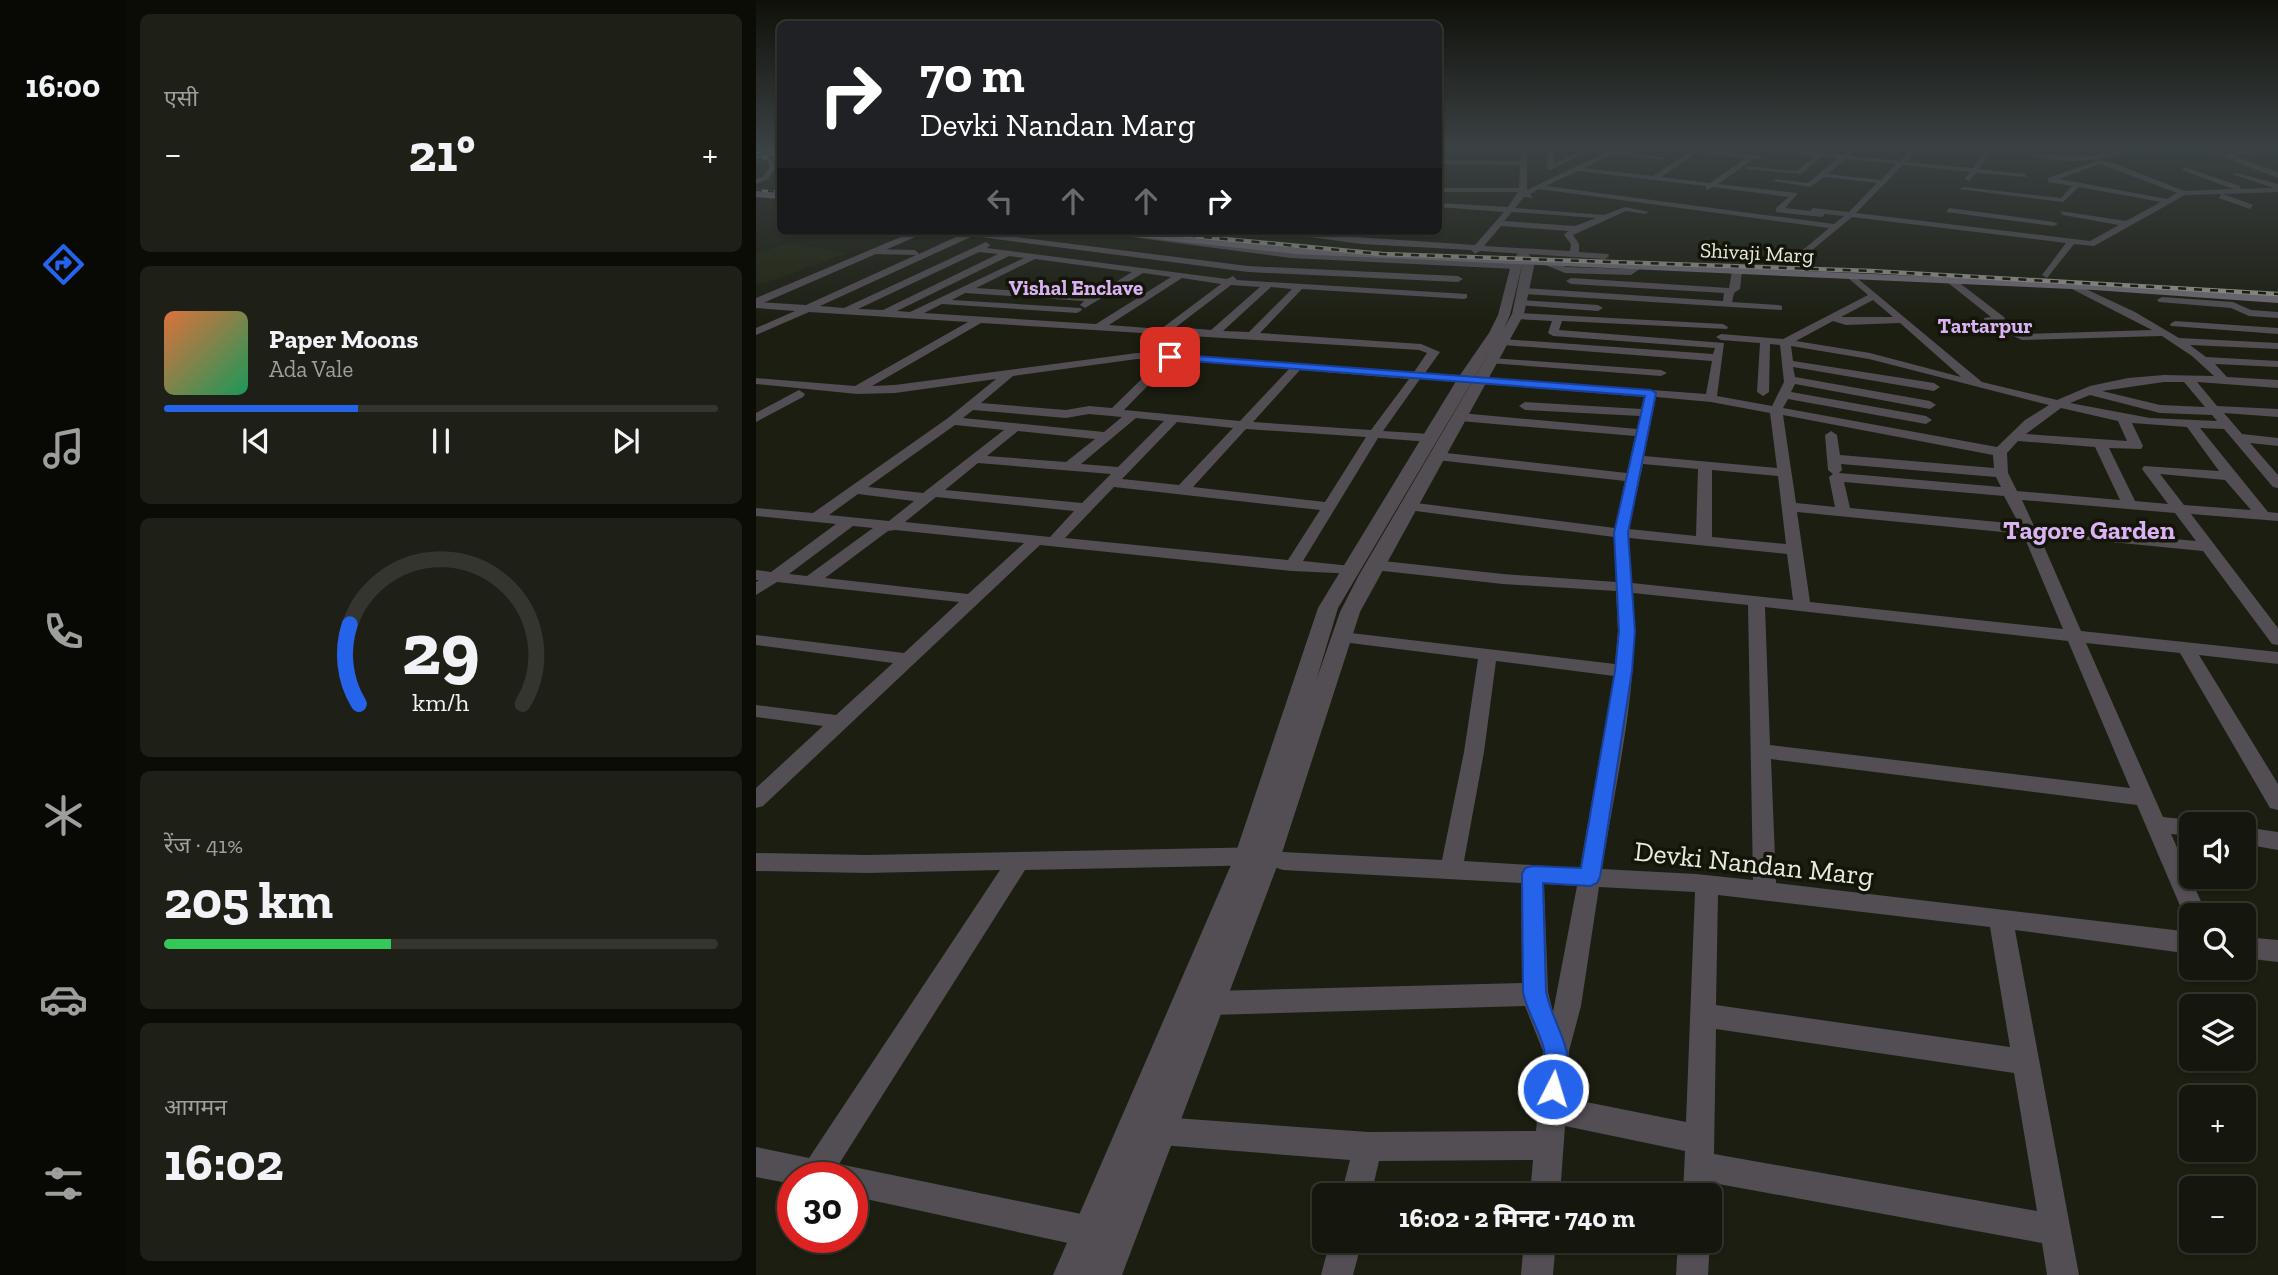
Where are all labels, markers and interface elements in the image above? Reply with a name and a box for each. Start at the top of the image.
text: 70 m [920,46,1025,105]
icon: right [805,49,896,140]
text: 16:00 [26,67,100,105]
text: एसी [164,84,198,112]
text: Devki Nandan Marg [920,106,1195,144]
text: 21° [408,122,475,184]
text: − [164,131,182,177]
text: + [702,131,718,177]
icon: left [981,182,1019,220]
icon: ahead [1054,182,1092,220]
icon: ahead [1127,182,1165,220]
icon: right [1200,182,1238,220]
street label: Shivaji Marg [1699,237,1815,269]
icon: directions [39,240,88,289]
district label: Vishal Enclave [1009,275,1143,300]
district label: Tartarpur [1937,313,2033,338]
text: Paper Moons [269,323,418,355]
pin [1140,327,1200,387]
icon: arrive [1151,338,1189,376]
text: Ada Vale [269,355,353,383]
icon: previous [237,422,275,460]
icon: pause [422,422,460,460]
icon: next [607,422,645,460]
icon: music [39,424,88,473]
district label: Tagore Garden [2003,514,2176,546]
text: 29 [402,605,480,693]
icon: phone [39,607,88,656]
text: km/h [412,686,470,716]
icon: climate [39,791,88,840]
map controls [2179,812,2256,1253]
button: sound [2179,812,2256,889]
text: रेंज · 41% [164,831,243,859]
street label: Devki Nandan Marg [1632,834,1875,892]
text: 205 km [164,869,333,931]
button: search [2179,903,2256,980]
icon: car [39,975,88,1024]
button: layers [2179,994,2256,1071]
position arrow [1516,1052,1590,1126]
button: + [2179,1085,2256,1162]
text: आगमन [164,1093,227,1121]
text: 16:02 [164,1131,284,1193]
icon: filters [39,1159,88,1208]
speed limit sign: 30 [777,1162,868,1253]
button: − [2179,1176,2256,1253]
text: 16:02 · 2 मिनट · 740 m [1399,1202,1635,1234]

